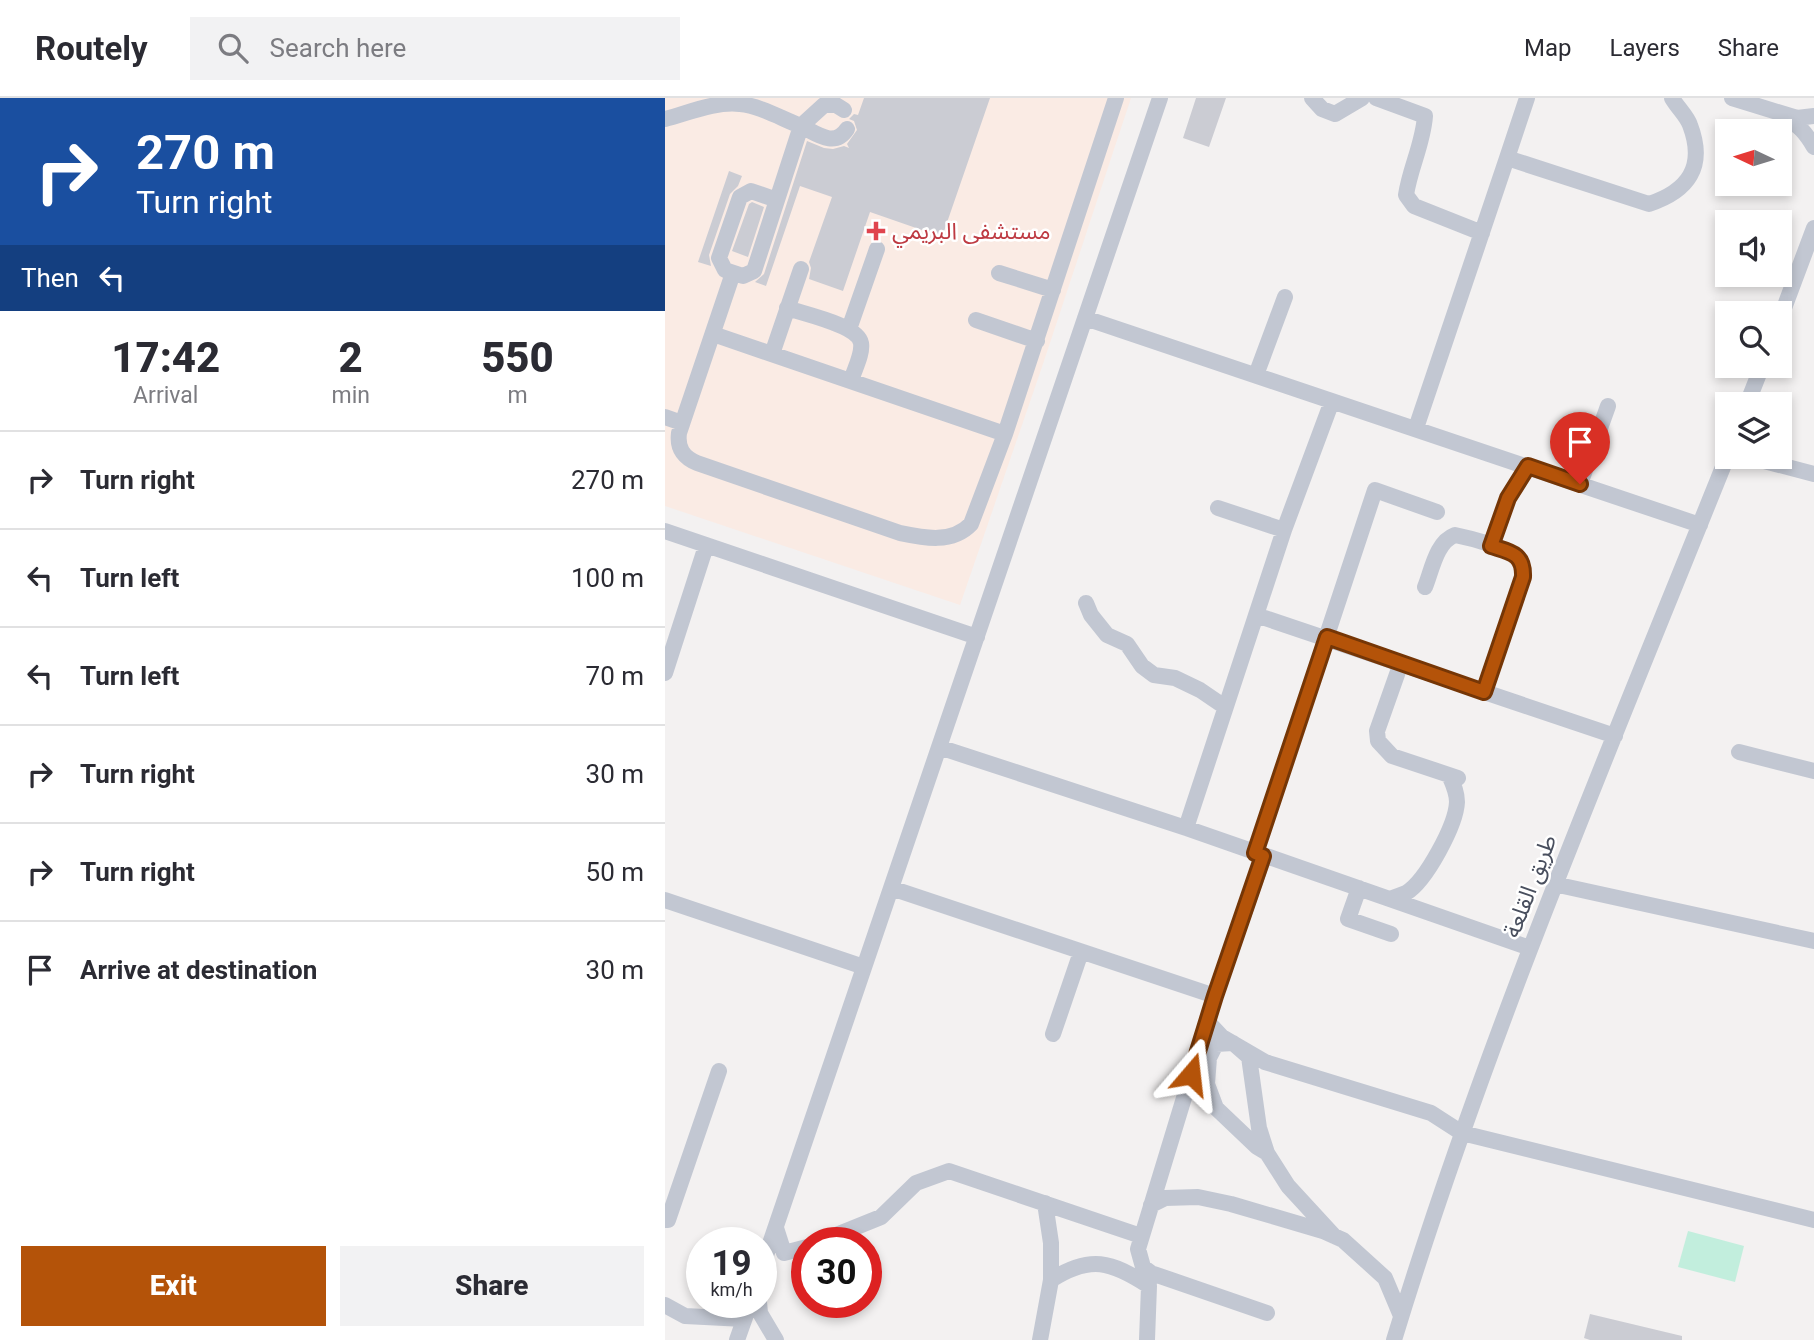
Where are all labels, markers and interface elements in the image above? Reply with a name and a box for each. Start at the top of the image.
search box [190,17,680,80]
text: Routely [35,29,148,68]
icon: search [214,29,252,67]
text: Search here [270,33,406,63]
text: Map [1524,34,1572,62]
text: Layers [1610,34,1680,62]
text: Share [1718,34,1779,62]
north arrow [1715,119,1792,196]
map controls [1715,119,1792,469]
text: 270 m [136,124,275,181]
icon: right [21,126,112,217]
text: Turn right [136,183,272,221]
button: sound [1715,210,1792,287]
place label: مستشفى البريمي [892,218,1051,248]
marker: مستشفى البريمي [866,221,886,241]
icon: left [93,259,131,297]
text: Then [21,263,79,293]
button: search [1715,301,1792,378]
text: 17:42 [111,333,220,382]
text: 2 [339,333,363,382]
text: 550 [481,333,554,382]
text: Arrival [133,382,198,409]
text: min [331,382,370,409]
text: m [507,382,528,409]
button: layers [1715,392,1792,469]
pin [1550,412,1610,484]
icon: arrive [1561,423,1599,461]
icon: right [21,461,59,499]
text: Turn right [80,465,195,495]
text: 270 m [571,465,644,495]
icon: left [21,559,59,597]
text: Turn left [80,563,179,593]
text: 100 m [571,563,644,593]
icon: left [21,657,59,695]
text: Turn left [80,661,179,691]
text: 70 m [586,661,644,691]
icon: right [21,755,59,793]
text: Turn right [80,759,195,789]
text: 30 m [586,759,644,789]
street label: طريق القلعة [1499,831,1562,941]
icon: right [21,853,59,891]
text: Turn right [80,857,195,887]
text: 50 m [586,857,644,887]
icon: arrive [21,951,59,989]
text: Arrive at destination [80,955,317,985]
text: 30 m [586,955,644,985]
position arrow [1154,1037,1228,1111]
speed limit sign: 30 [791,1227,882,1318]
text: 19 [711,1243,752,1284]
button: Exit [21,1246,326,1326]
button: Share [340,1246,644,1326]
text: km/h [710,1279,753,1300]

